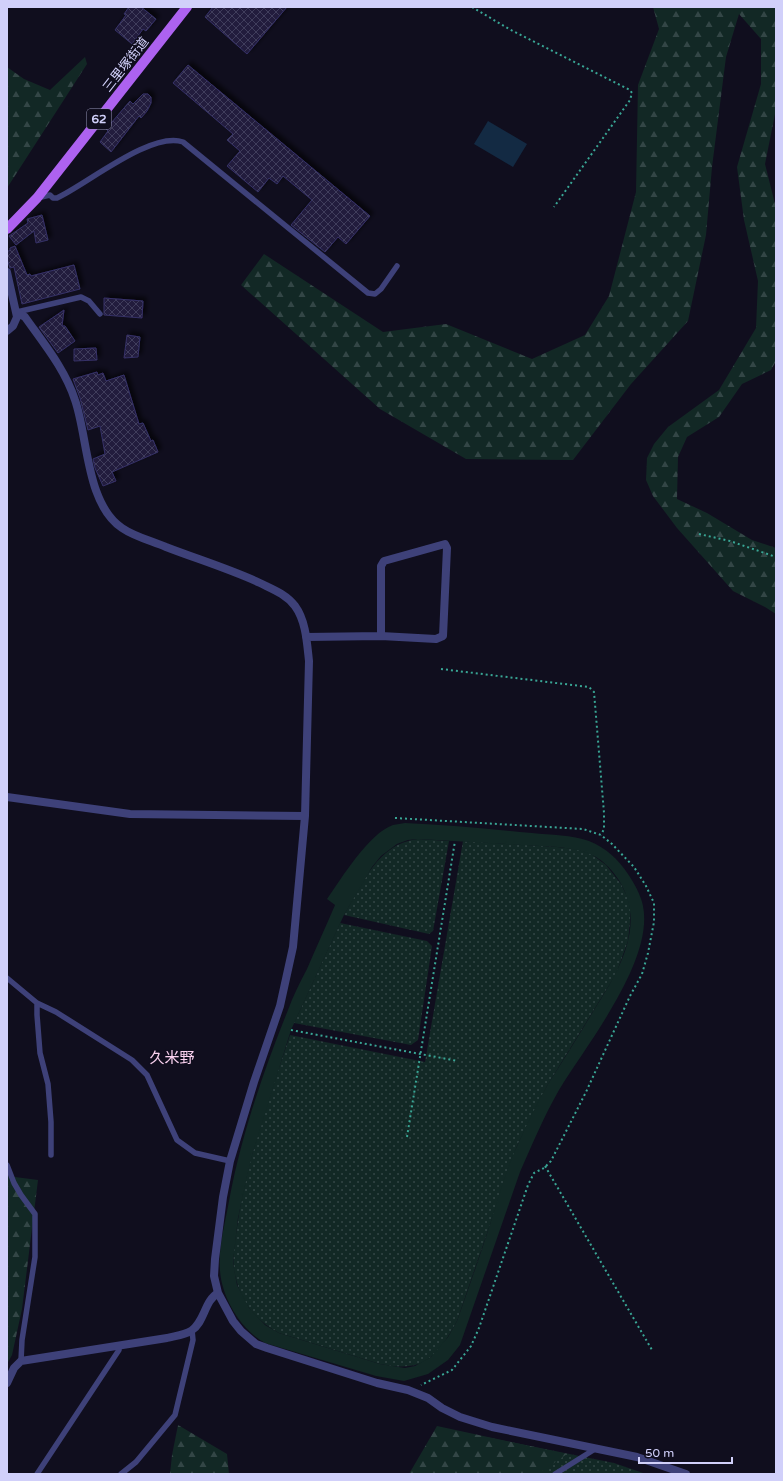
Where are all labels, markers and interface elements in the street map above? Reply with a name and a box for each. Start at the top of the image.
street label: 三里塚街道 [99,34,152,95]
road number: 62 [87,109,111,129]
district label: 久米野 [149,1049,195,1067]
scale bar [639,1439,732,1465]
text: 50 m [645,1446,674,1460]

